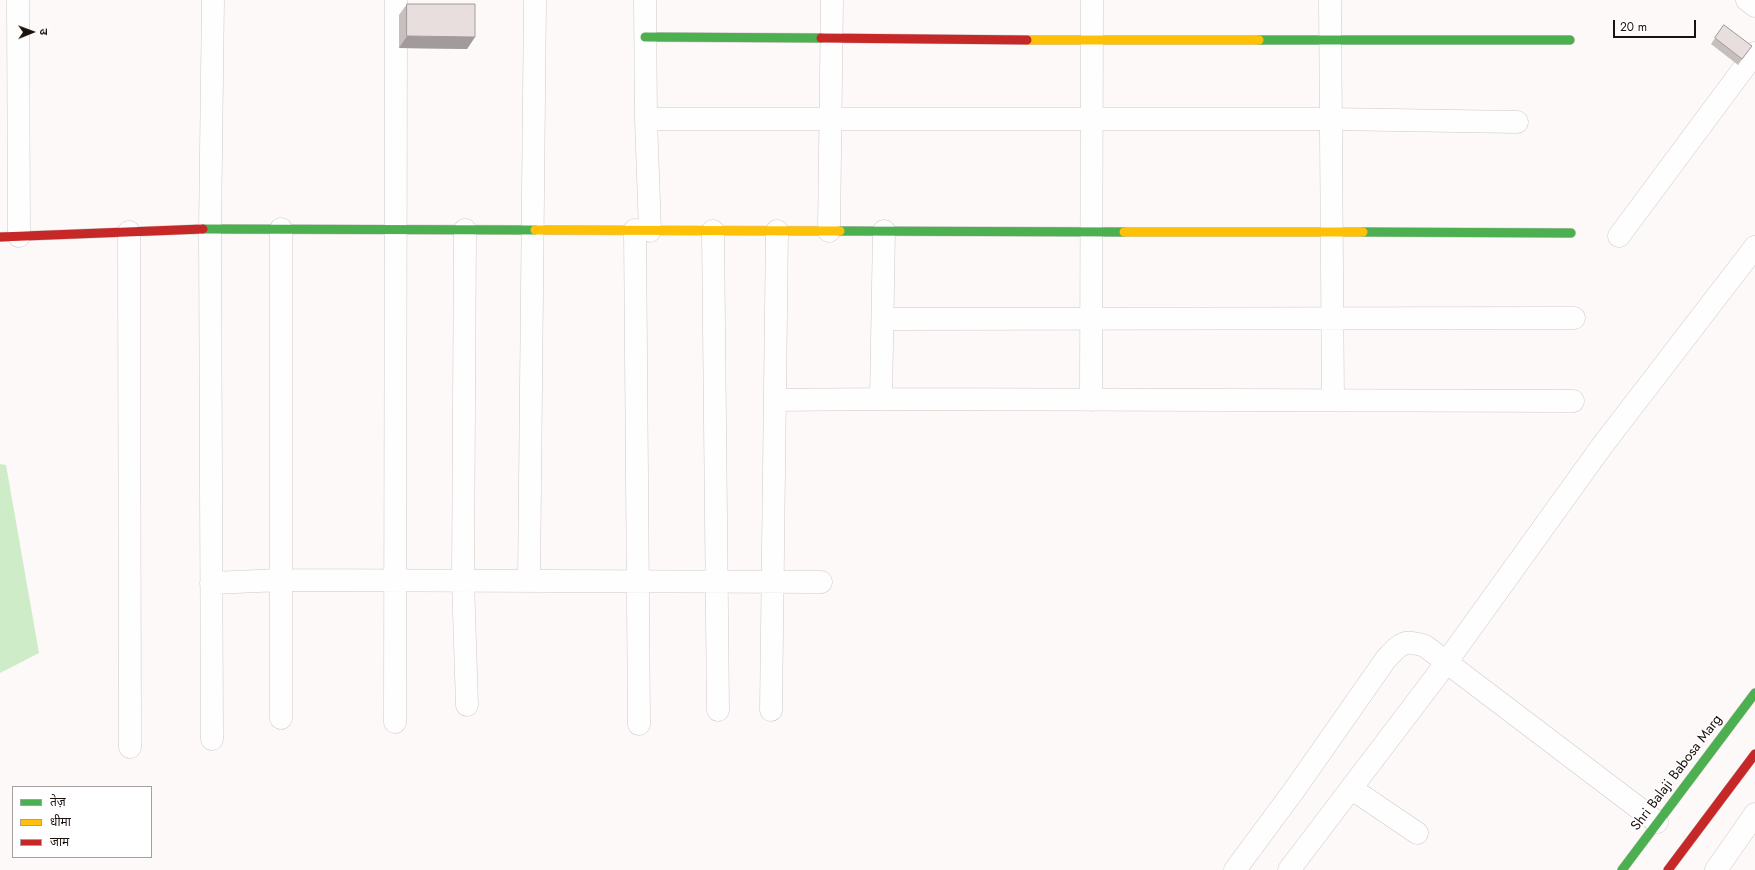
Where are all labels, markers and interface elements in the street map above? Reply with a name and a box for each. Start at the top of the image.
north arrow [12,12,52,52]
scale bar [1615,12,1698,38]
text: 20 m [1620,18,1647,36]
text: उ [36,28,52,35]
street label: Shri Balaji Babosa Marg [1628,712,1726,834]
legend [12,786,152,858]
text: तेज़ [50,793,66,811]
text: धीमा [50,813,71,831]
text: जाम [50,833,69,851]

